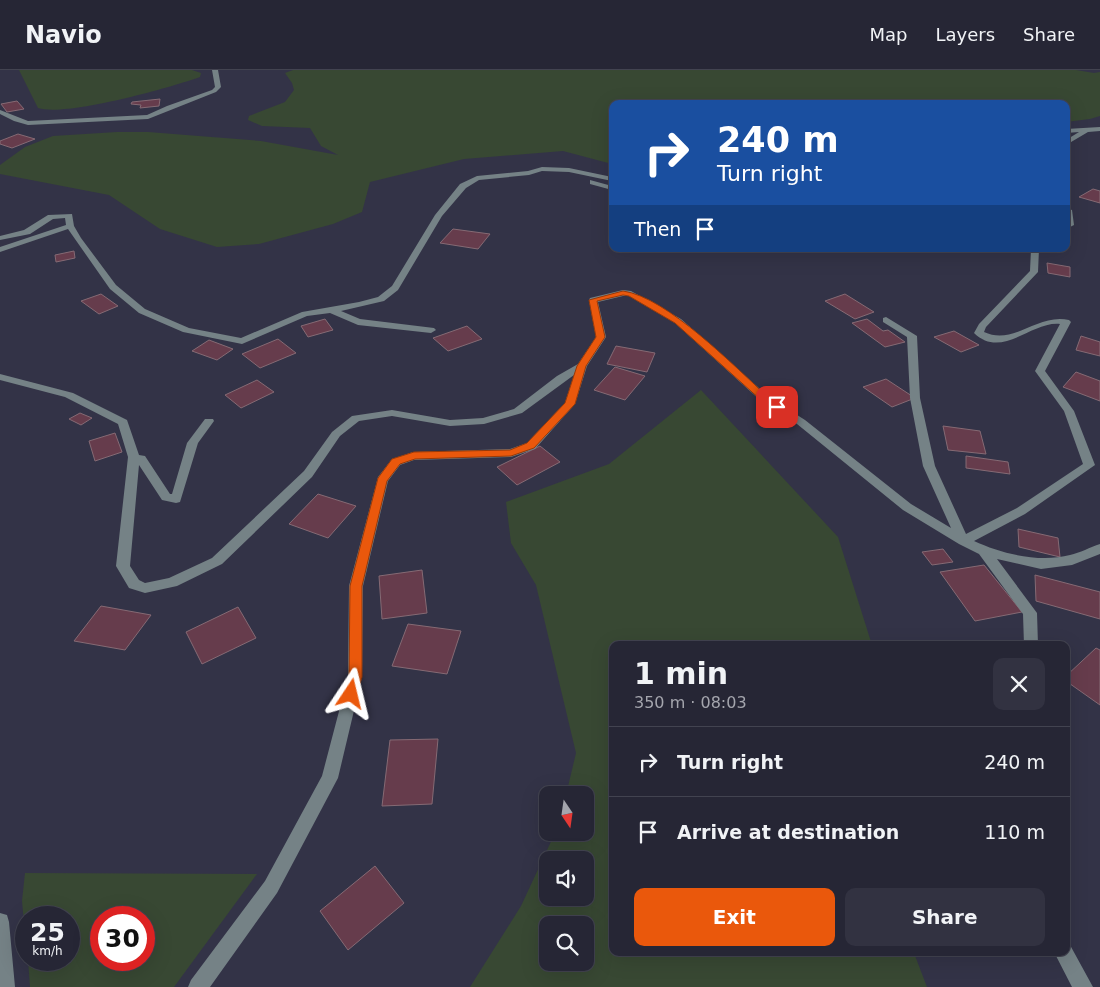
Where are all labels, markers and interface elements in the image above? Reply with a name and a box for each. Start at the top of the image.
text: Navio [25,21,102,49]
text: Map [869,24,907,45]
text: Layers [935,24,995,45]
text: Share [1023,24,1075,45]
icon: right [634,120,699,185]
text: 240 m [717,120,839,160]
text: Turn right [717,161,822,186]
icon: arrive [691,215,719,243]
text: Then [634,218,681,240]
pin [756,386,798,428]
icon: arrive [763,393,791,421]
text: 1 min [634,656,728,691]
button: close [993,658,1045,710]
position arrow [324,667,376,719]
text: 350 m · 08:03 [634,693,747,712]
icon: right [634,748,662,776]
text: Turn right [677,751,783,773]
text: 240 m [984,751,1045,773]
north arrow [539,786,594,841]
map controls [539,786,594,971]
icon: arrive [634,818,662,846]
text: Arrive at destination [677,821,899,843]
text: 110 m [984,821,1045,843]
button: sound [539,851,594,906]
button: Exit [634,888,835,946]
button: Share [845,888,1045,946]
speed limit sign: 30 [90,906,155,971]
button: search [539,916,594,971]
text: 25 [30,918,65,947]
text: km/h [32,944,63,958]

